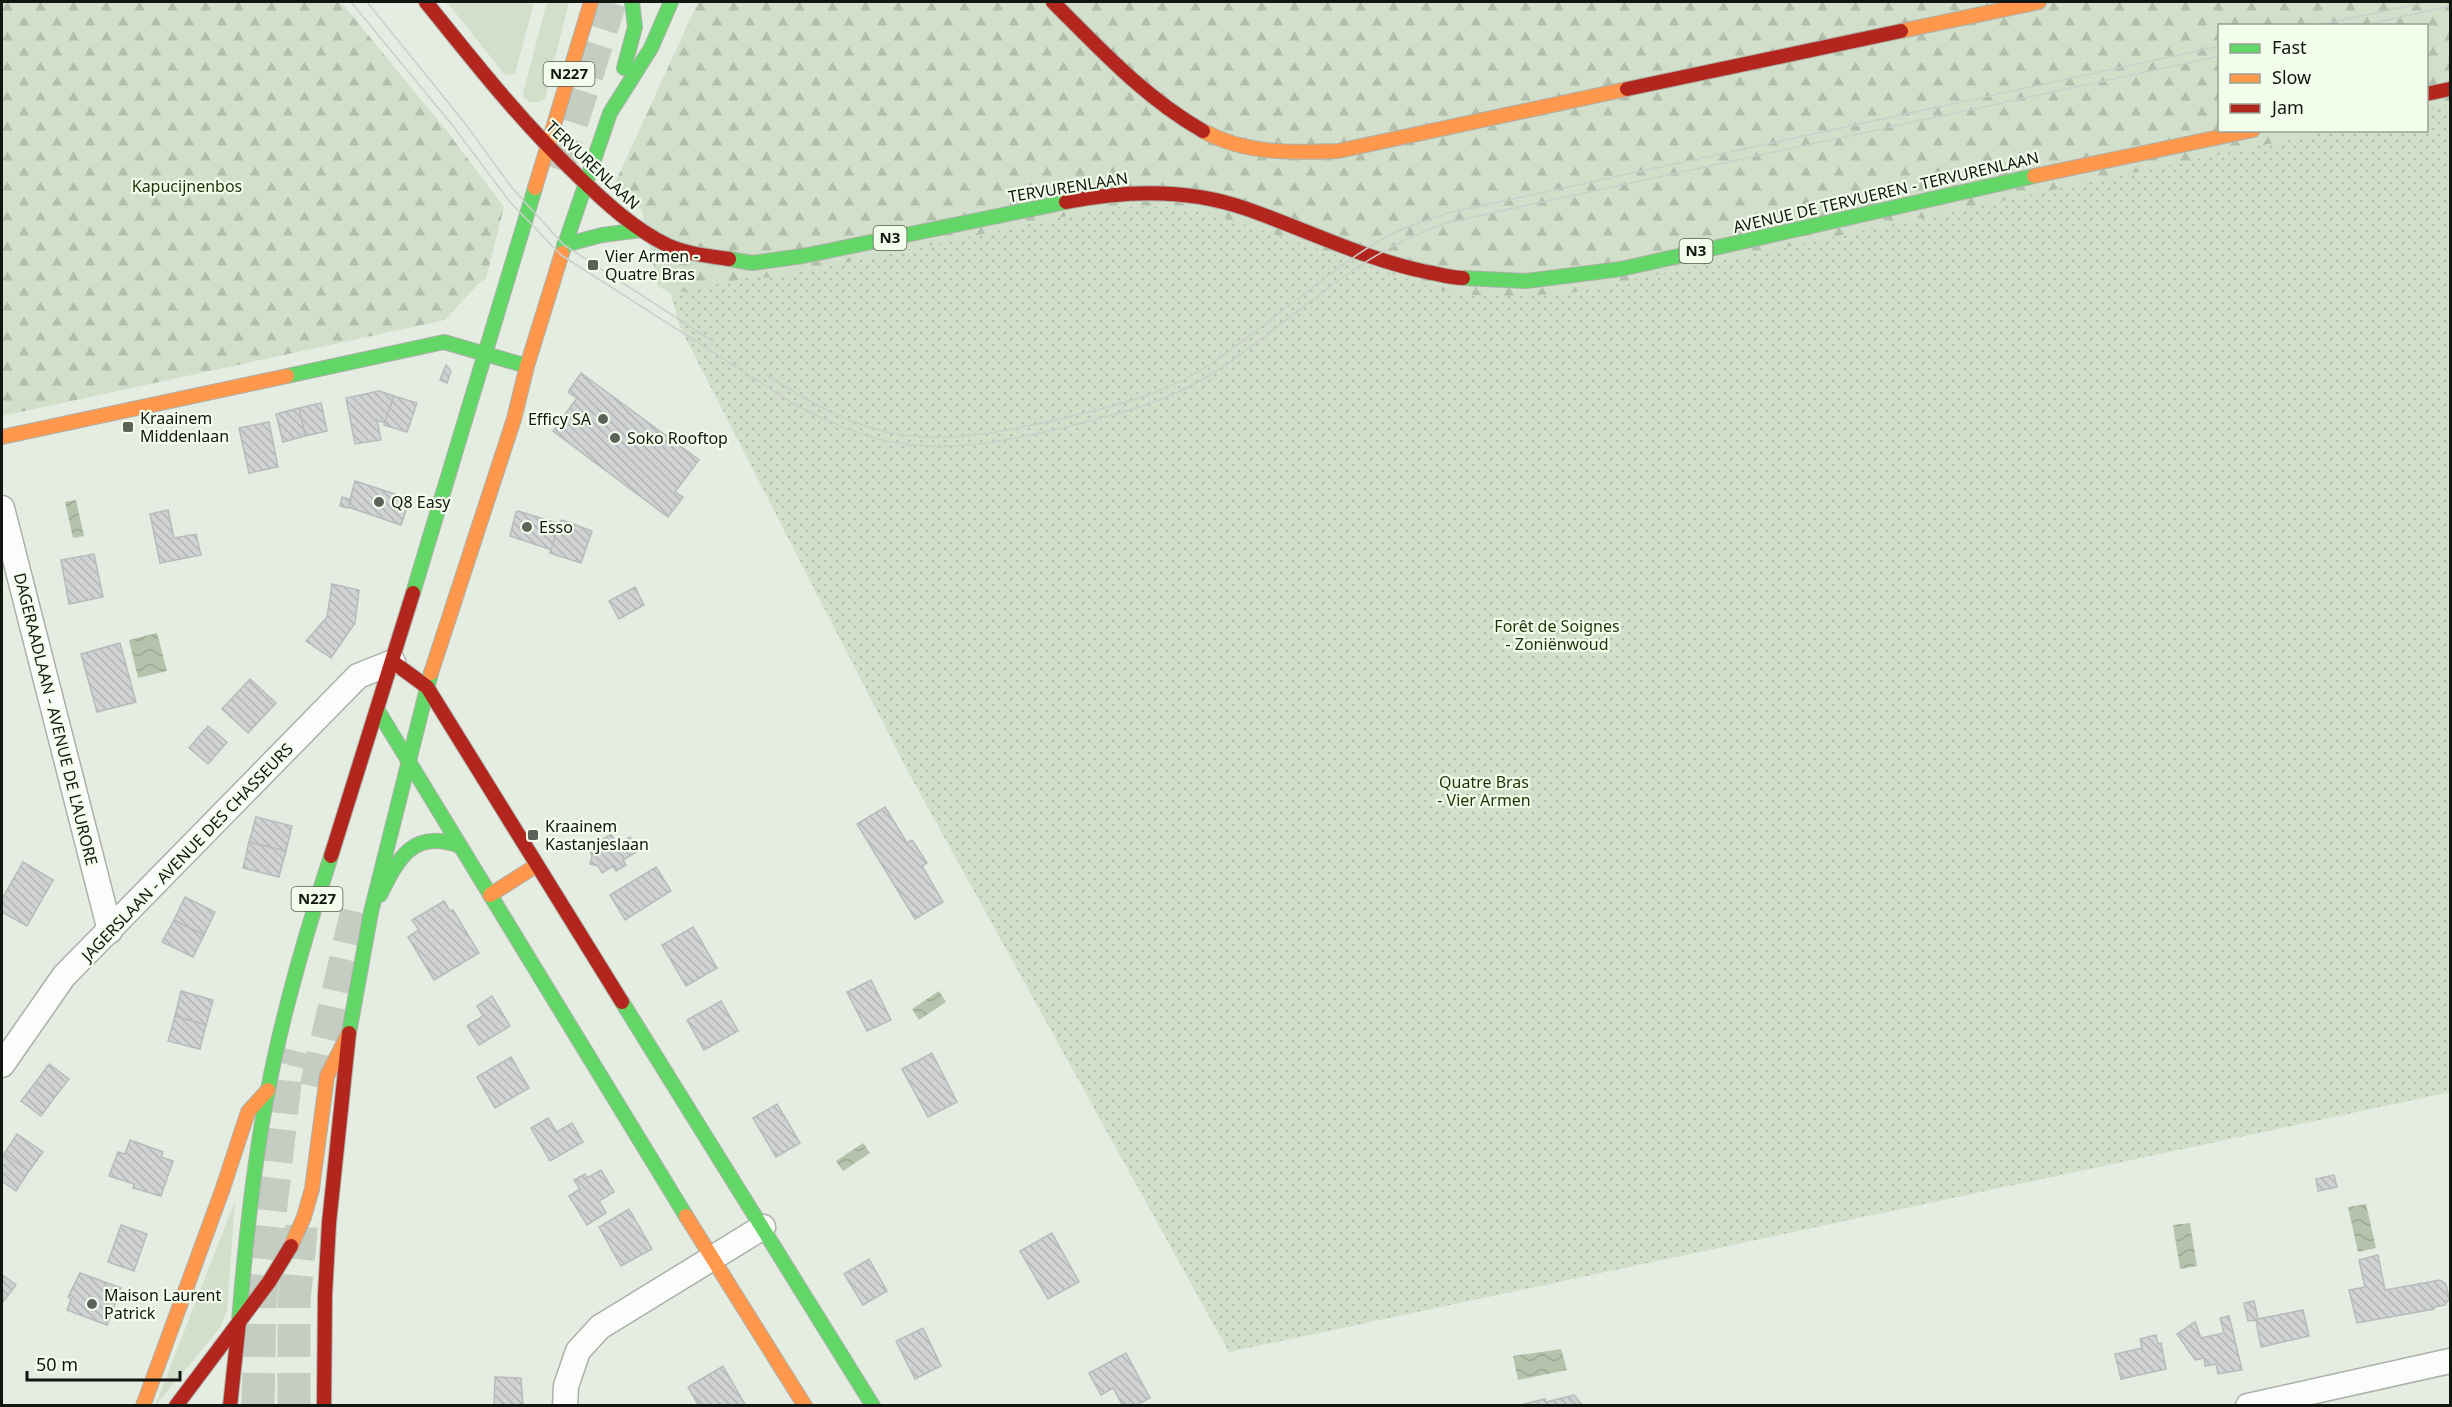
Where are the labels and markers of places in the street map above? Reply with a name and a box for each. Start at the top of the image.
place label: Vier Armen - Quatre Bras [605,245,699,285]
marker: Vier Armen - Quatre Bras [586,258,600,272]
place label: Kraainem Middenlaan [140,407,229,447]
place label: Efficy SA [528,408,592,430]
marker: Efficy SA [596,412,610,426]
marker: Kraainem Middenlaan [121,420,135,434]
place label: Soko Rooftop [627,427,728,449]
marker: Soko Rooftop [608,431,622,445]
place label: Q8 Easy [391,491,451,513]
marker: Q8 Easy [372,495,386,509]
place label: Esso [539,516,573,538]
marker: Esso [520,520,534,534]
place label: Kraainem Kastanjeslaan [545,815,649,855]
marker: Kraainem Kastanjeslaan [526,828,540,842]
place label: Maison Laurent Patrick [104,1284,221,1324]
marker: Maison Laurent Patrick [85,1297,99,1311]

